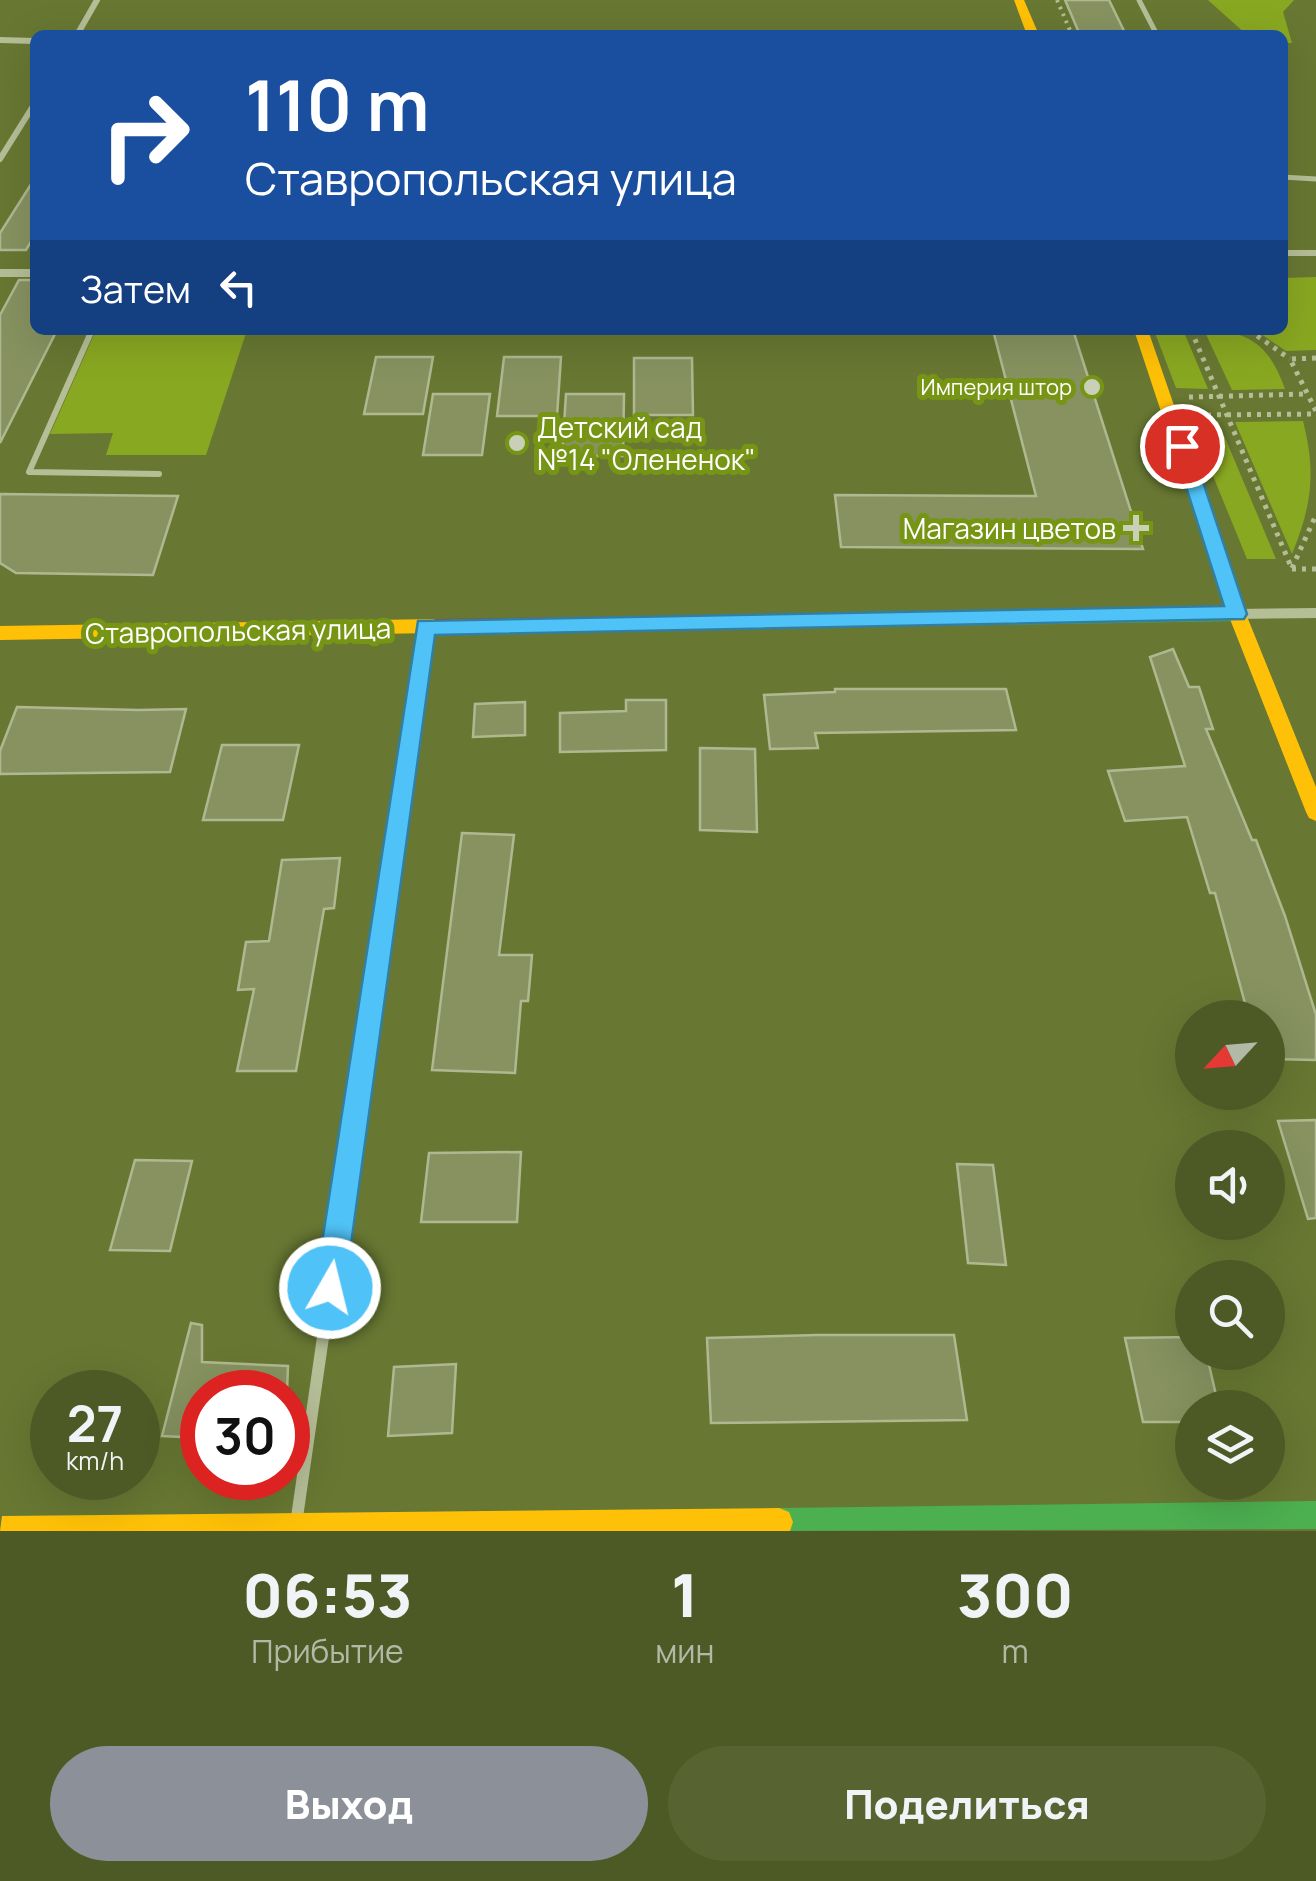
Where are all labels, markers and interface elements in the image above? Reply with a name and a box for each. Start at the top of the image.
text: 110 m [245,56,429,152]
icon: right [80,70,210,200]
text: Ставропольская улица [245,147,737,209]
icon: left [211,260,266,315]
text: Затем [80,262,191,314]
place label: Империя штор [921,372,1072,402]
marker: Империя штор [1081,376,1103,398]
pin [1140,404,1225,489]
place label: Детский сад №14 "Олененок" [537,408,756,478]
icon: arrive [1155,419,1210,474]
marker: Детский сад №14 "Олененок" [506,432,528,454]
place label: Магазин цветов [903,509,1116,547]
marker: Магазин цветов [1125,517,1147,539]
street label: Ставропольская улица [85,608,391,652]
north arrow [1175,1000,1285,1110]
map controls [1175,1000,1285,1500]
button: sound [1175,1130,1285,1240]
position arrow [278,1236,382,1340]
button: search [1175,1260,1285,1370]
speed limit sign: 30 [180,1370,310,1500]
text: 27 [67,1389,123,1457]
button: layers [1175,1390,1285,1500]
text: km/h [66,1443,124,1478]
text: 06:53 [243,1553,413,1635]
text: 1 [671,1553,698,1635]
text: 300 [957,1553,1073,1635]
text: Прибытие [251,1629,404,1673]
text: мин [655,1629,714,1673]
text: m [1002,1629,1029,1673]
button: Выход [50,1746,648,1861]
button: Поделиться [668,1746,1266,1861]

